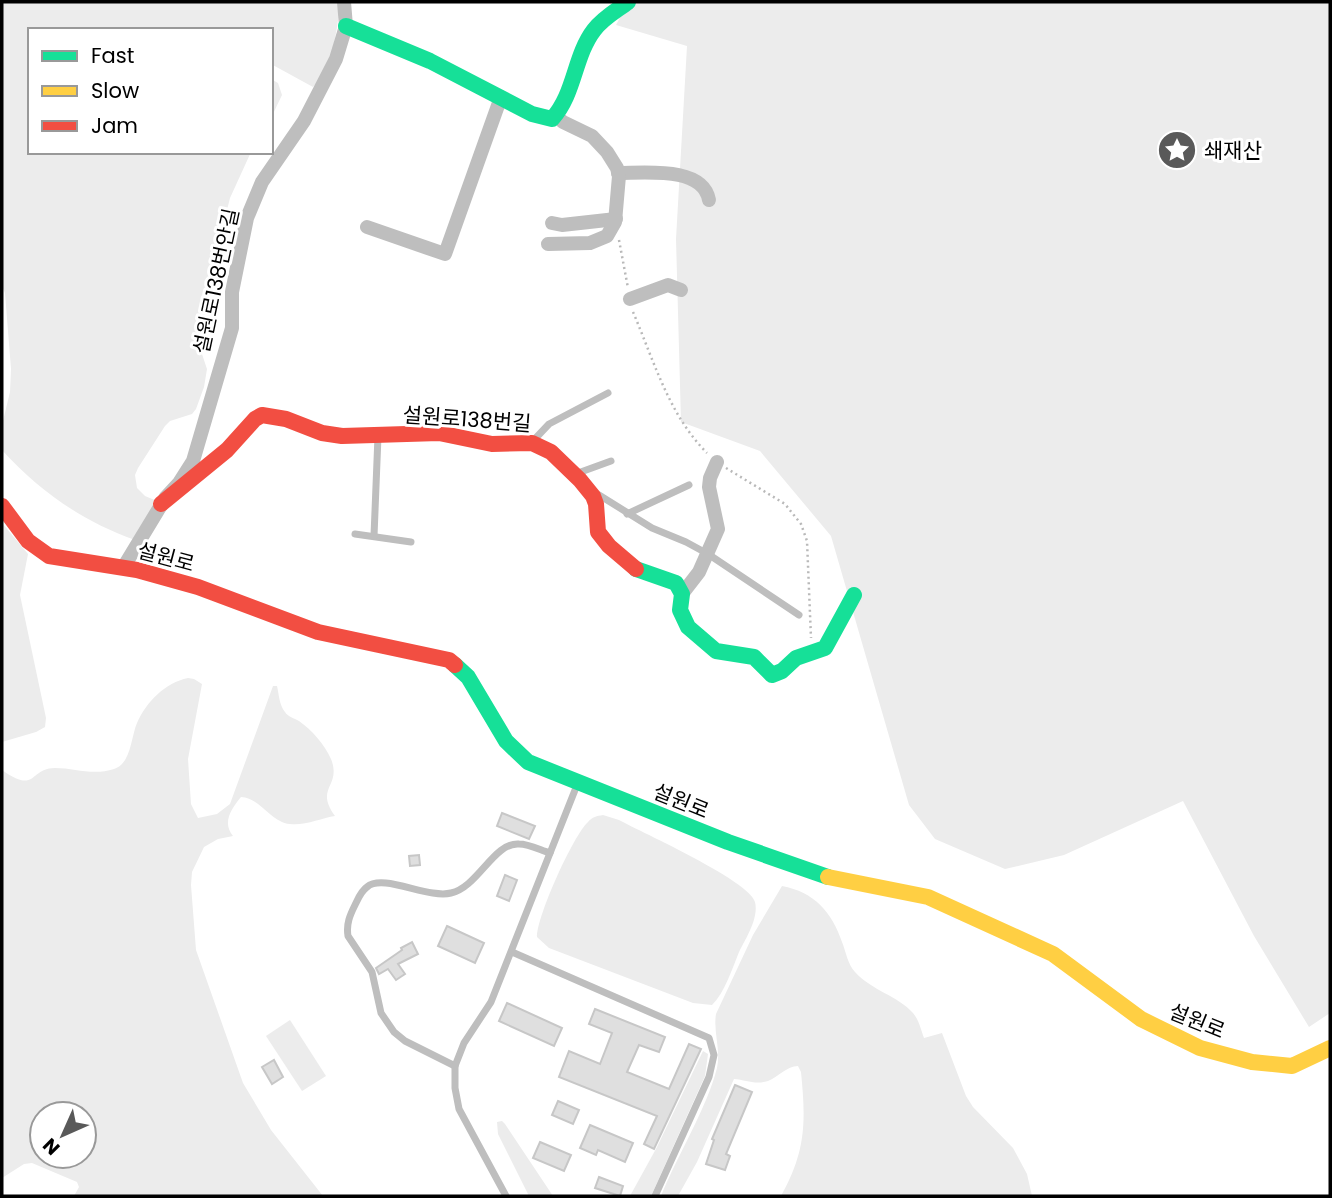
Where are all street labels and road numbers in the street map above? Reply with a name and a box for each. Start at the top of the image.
street label: 설원로138번안길 [186,205,246,357]
street label: 설원로138번길 [402,400,532,438]
street label: 설원로 [134,535,198,579]
street label: 설원로 [649,777,713,825]
street label: 설원로 [1165,997,1229,1045]

